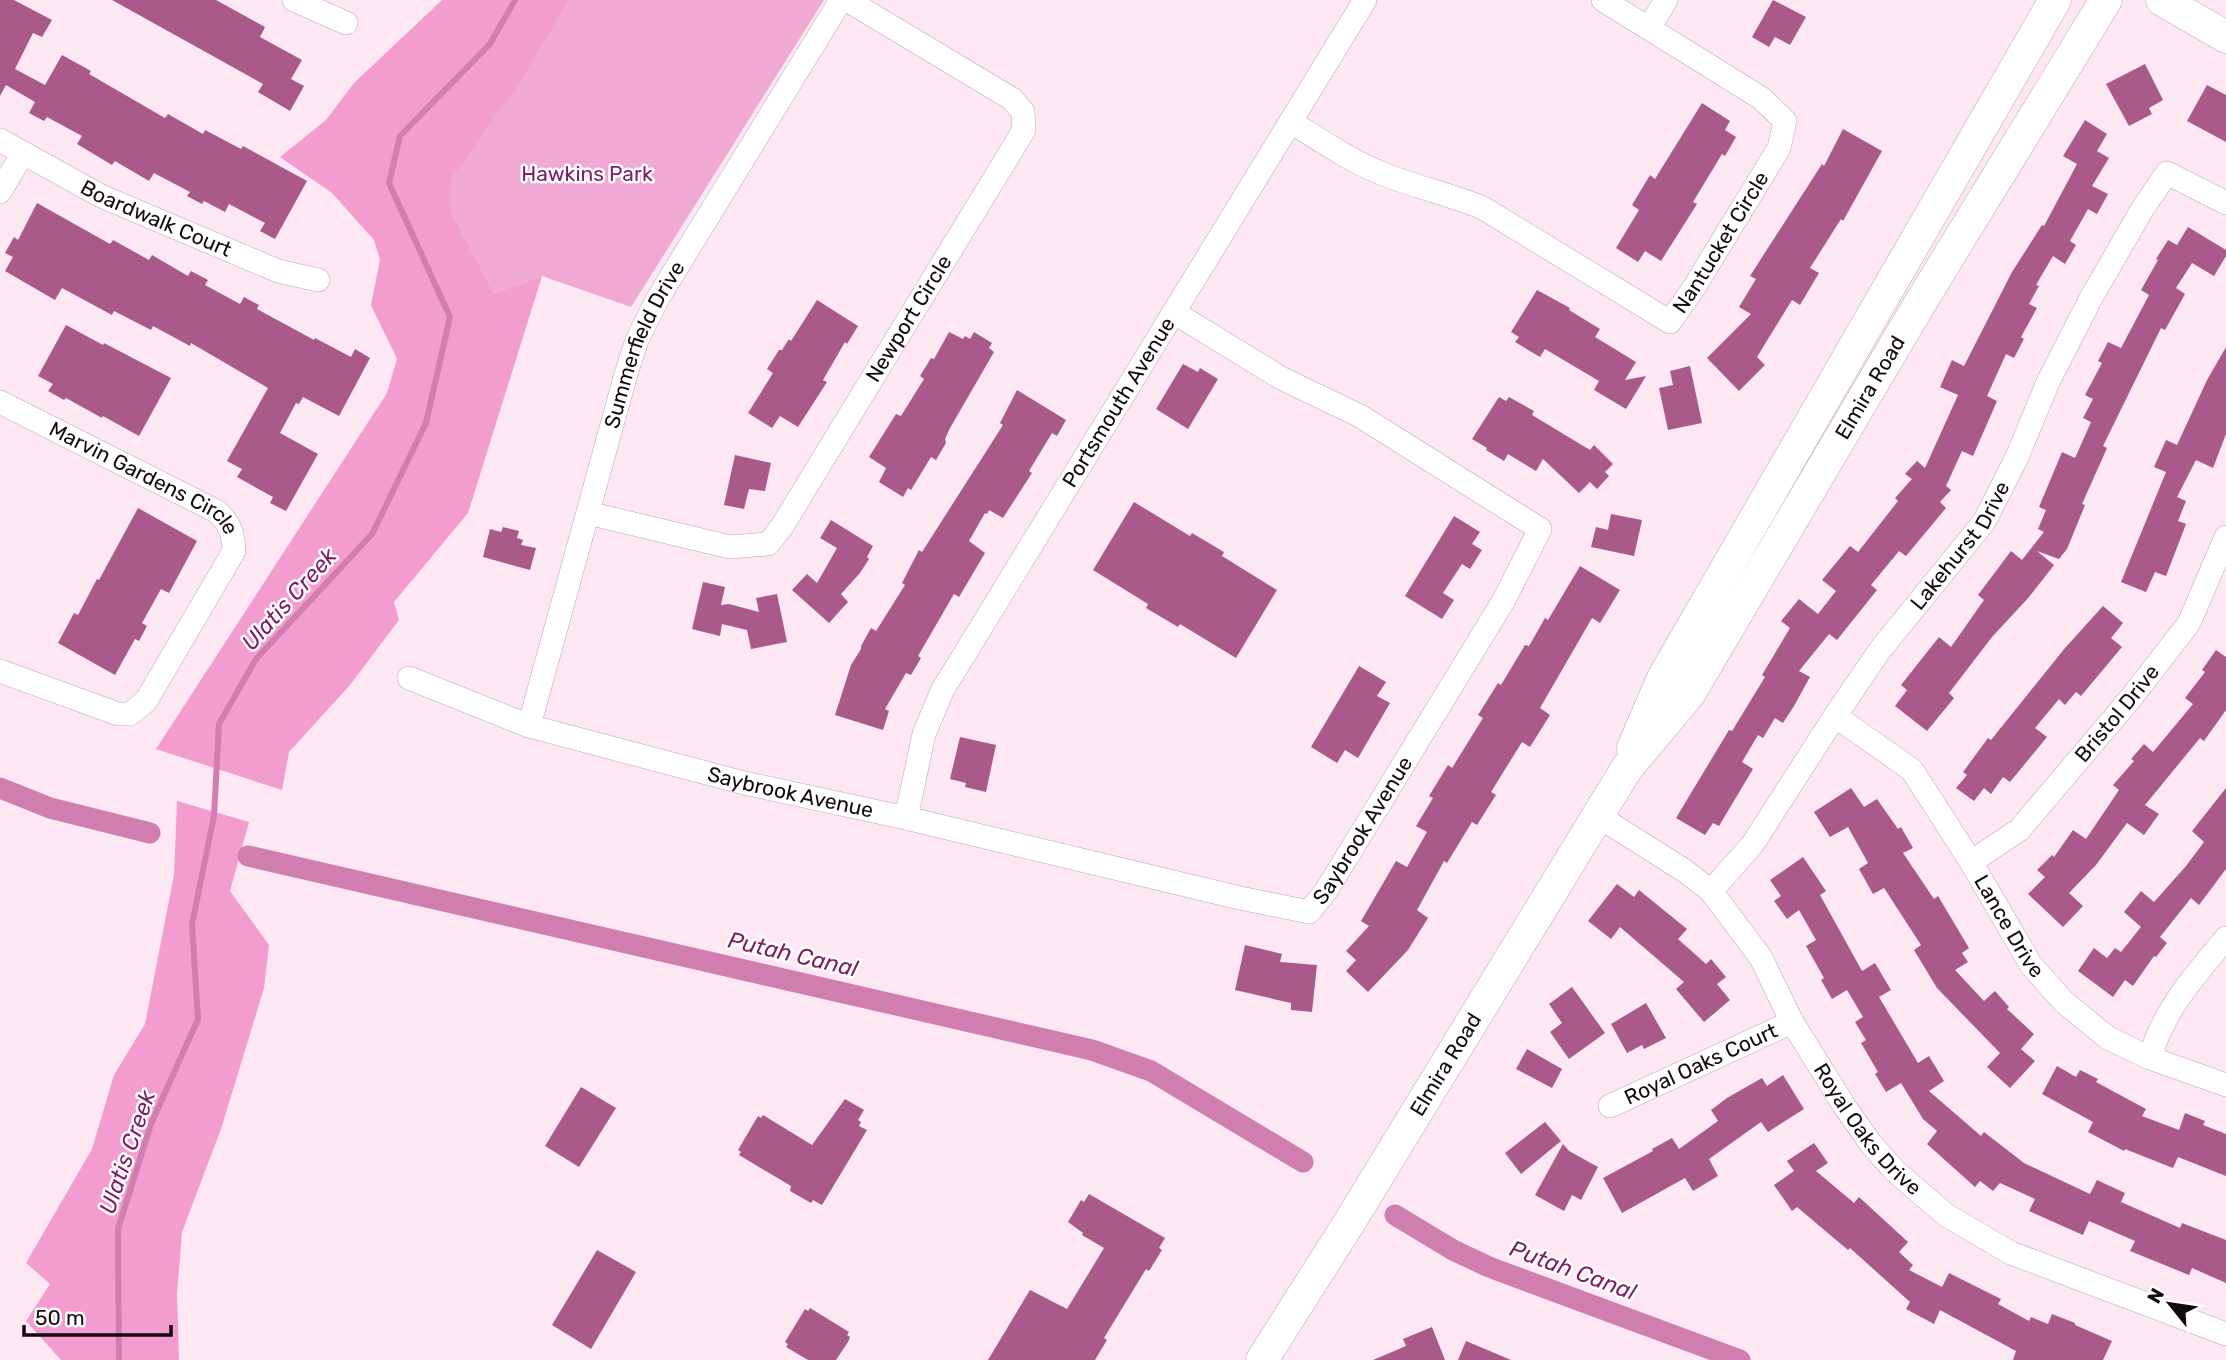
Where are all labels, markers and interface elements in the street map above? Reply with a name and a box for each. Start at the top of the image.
park label: Hawkins Park [521,161,653,186]
street label: Nantucket Circle [1667,167,1774,318]
street label: Boardwalk Court [76,174,235,262]
street label: Newport Circle [860,250,957,386]
street label: Summerfield Drive [599,256,690,431]
street label: Portsmouth Avenue [1057,312,1180,492]
street label: Elmira Road [1829,331,1910,444]
street label: Marvin Gardens Circle [45,416,244,538]
street label: Lakehurst Drive [1905,477,2015,615]
water label: Ulatis Creek [236,541,343,656]
street label: Bristol Drive [2069,659,2164,767]
street label: Saybrook Avenue [1307,752,1417,909]
street label: Saybrook Avenue [705,761,876,823]
street label: Lance Drive [1969,870,2049,983]
water label: Putah Canal [725,925,861,983]
street label: Elmira Road [1405,1008,1486,1120]
street label: Royal Oaks Court [1620,1018,1781,1110]
street label: Royal Oaks Drive [1809,1058,1927,1200]
water label: Ulatis Creek [93,1086,162,1217]
water label: Putah Canal [1506,1234,1640,1306]
north arrow [2135,1269,2205,1339]
text: N [2142,1284,2169,1307]
scale bar [24,1294,172,1338]
text: 50 m [35,1305,85,1330]

